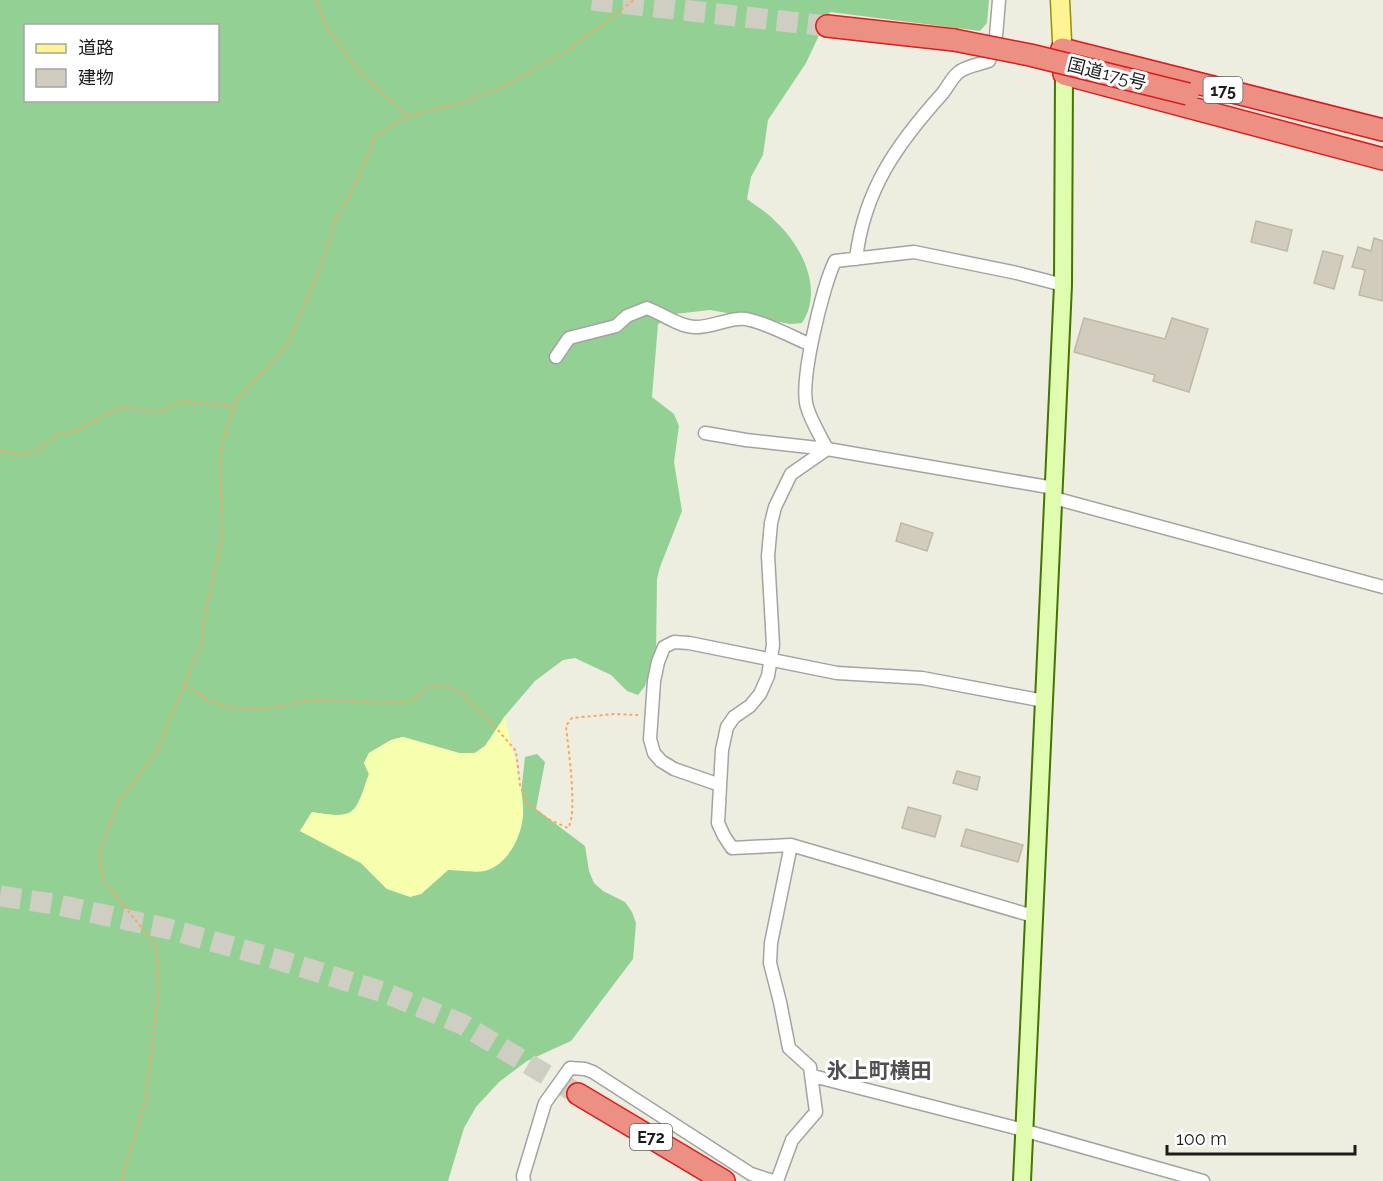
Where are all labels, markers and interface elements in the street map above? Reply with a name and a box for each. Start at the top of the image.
legend [24,24,219,102]
text: 道路 [78,37,114,58]
street label: 国道175号 [1065,54,1149,93]
text: 建物 [78,67,114,88]
road number: 175 [1204,77,1242,103]
district label: 氷上町横田 [827,1058,932,1083]
scale bar [1167,1118,1354,1156]
road number: E72 [630,1124,672,1150]
text: 100 m [1176,1128,1227,1149]

